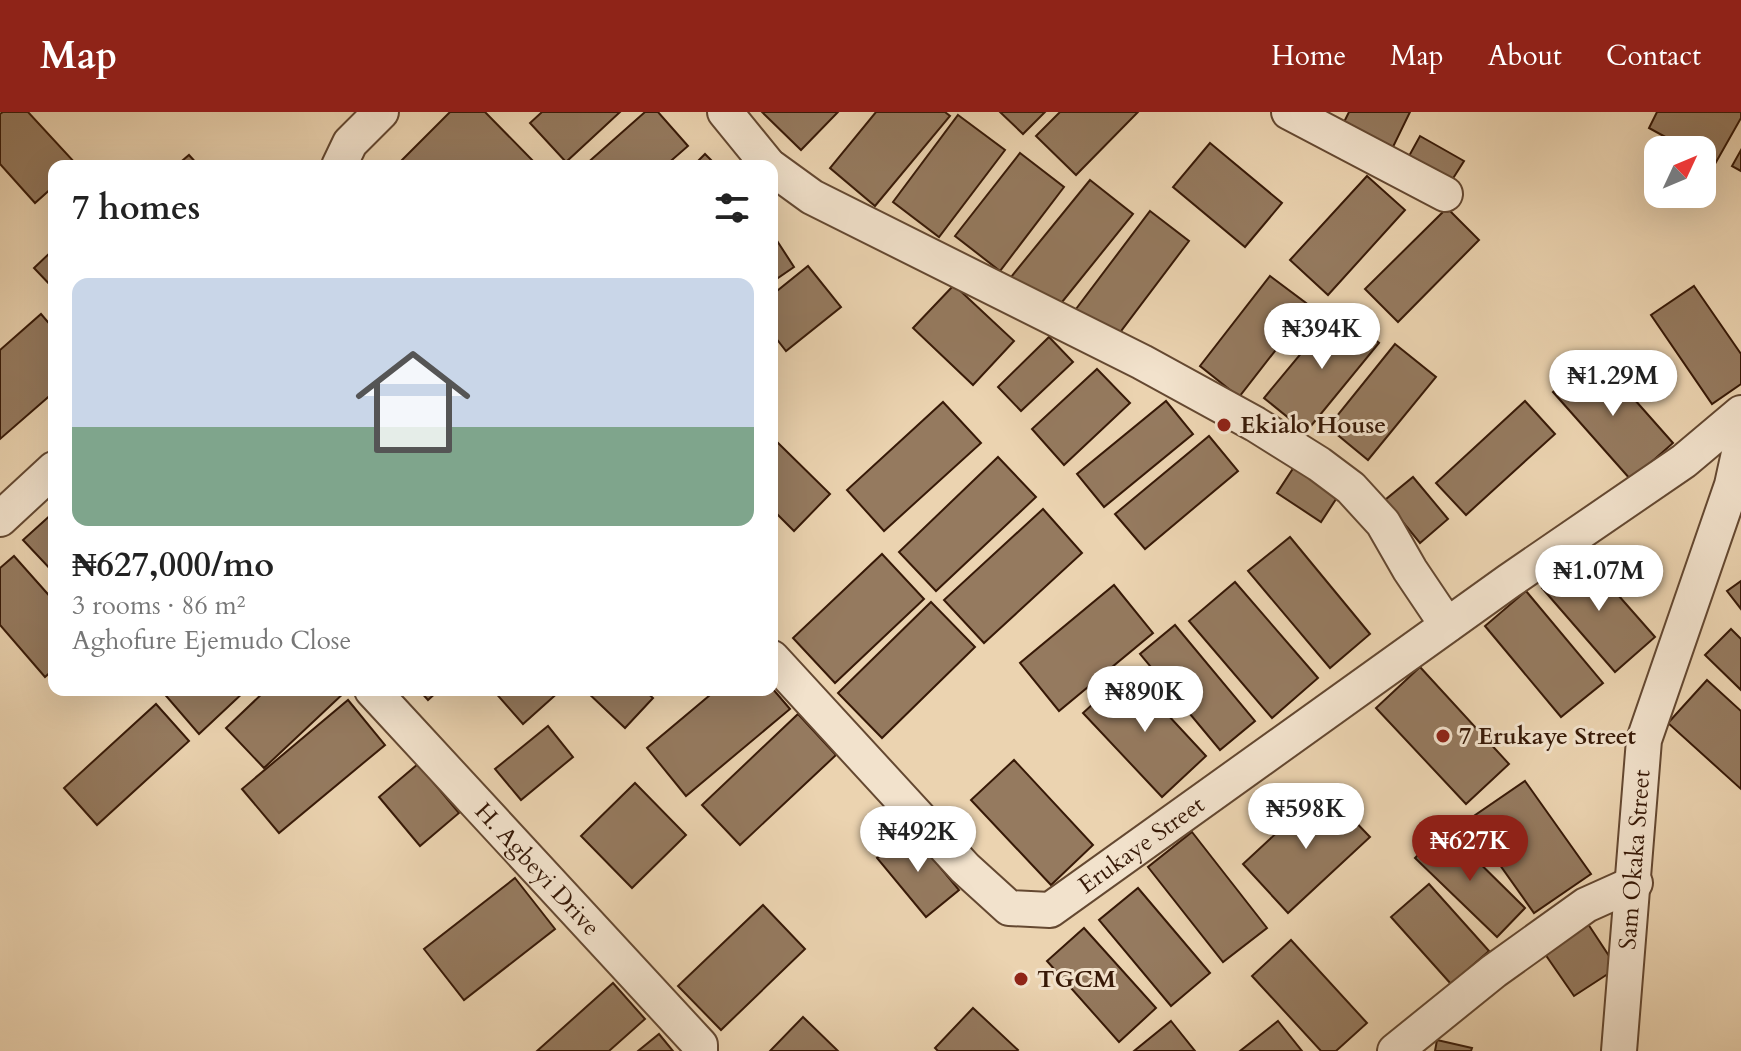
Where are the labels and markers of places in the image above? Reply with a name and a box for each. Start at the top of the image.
pin: ₦394K [1266,303,1378,371]
pin: ₦1.29M [1548,350,1678,418]
place label: Ekialo House [1240,409,1386,442]
marker: Ekialo House [1215,416,1233,434]
pin: ₦1.07M [1534,545,1664,613]
pin: ₦890K [1089,666,1201,734]
place label: 7 Erukaye Street [1459,720,1637,753]
marker: 7 Erukaye Street [1434,727,1452,745]
pin: ₦598K [1250,783,1362,851]
pin: ₦492K [862,806,974,874]
pin: ₦627K [1414,815,1526,883]
place label: TGCM [1037,963,1116,996]
marker: TGCM [1012,970,1030,988]

